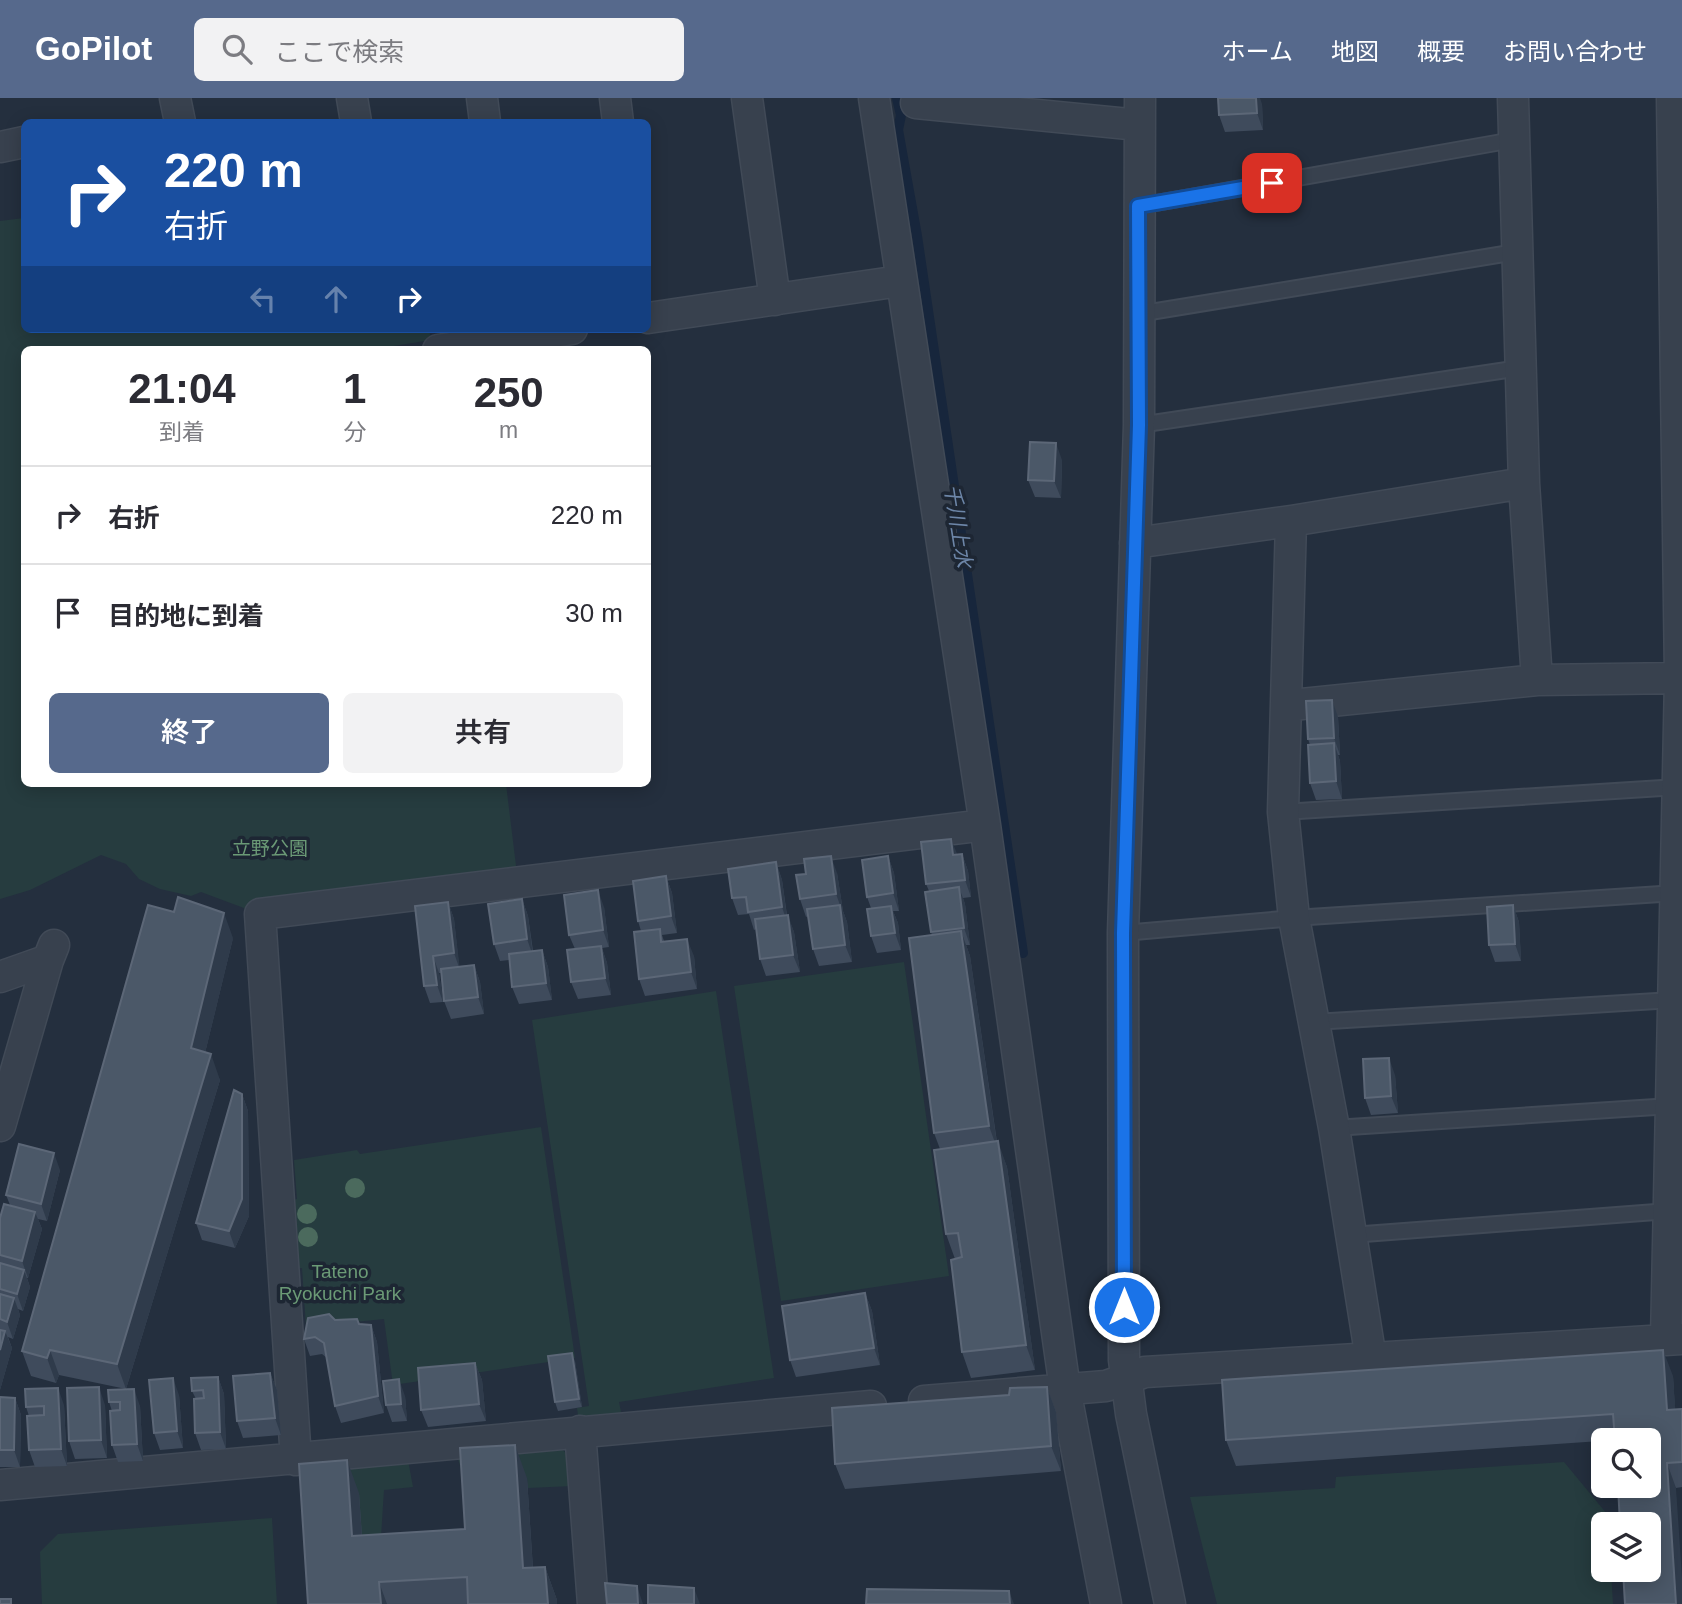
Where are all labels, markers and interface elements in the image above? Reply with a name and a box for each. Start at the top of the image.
search box [194,18,684,81]
text: GoPilot [35,30,152,67]
icon: search [218,30,256,68]
text: ここで検索 [274,37,404,67]
text: ホーム [1222,38,1293,65]
text: 地図 [1331,38,1379,65]
text: 概要 [1417,38,1465,65]
text: お問い合わせ [1503,38,1647,65]
text: 220 m [164,143,303,197]
icon: right [49,147,140,238]
pin [1242,153,1302,213]
icon: arrive [1253,164,1291,202]
text: 右折 [164,208,228,244]
icon: left [244,280,282,318]
icon: ahead [317,280,355,318]
icon: right [390,280,428,318]
text: 21:04 [128,365,236,412]
text: 1 [343,365,366,412]
text: 250 [474,369,544,416]
text: m [499,417,518,443]
text: 到着 [159,419,205,445]
text: 分 [343,419,366,445]
water label: 千川上水 [941,483,977,571]
icon: right [49,496,87,534]
text: 220 m [551,500,623,530]
text: 右折 [108,503,160,533]
icon: arrive [49,594,87,632]
text: 30 m [565,598,623,628]
text: 目的地に到着 [108,601,264,631]
button: 終了 [49,693,329,773]
button: 共有 [343,693,623,773]
park label: 立野公園 [232,838,308,859]
park label: Tateno Ryokuchi Park [279,1261,402,1304]
position arrow [1087,1270,1161,1344]
map controls [1591,1428,1661,1582]
button: search [1591,1428,1661,1498]
button: layers [1591,1512,1661,1582]

